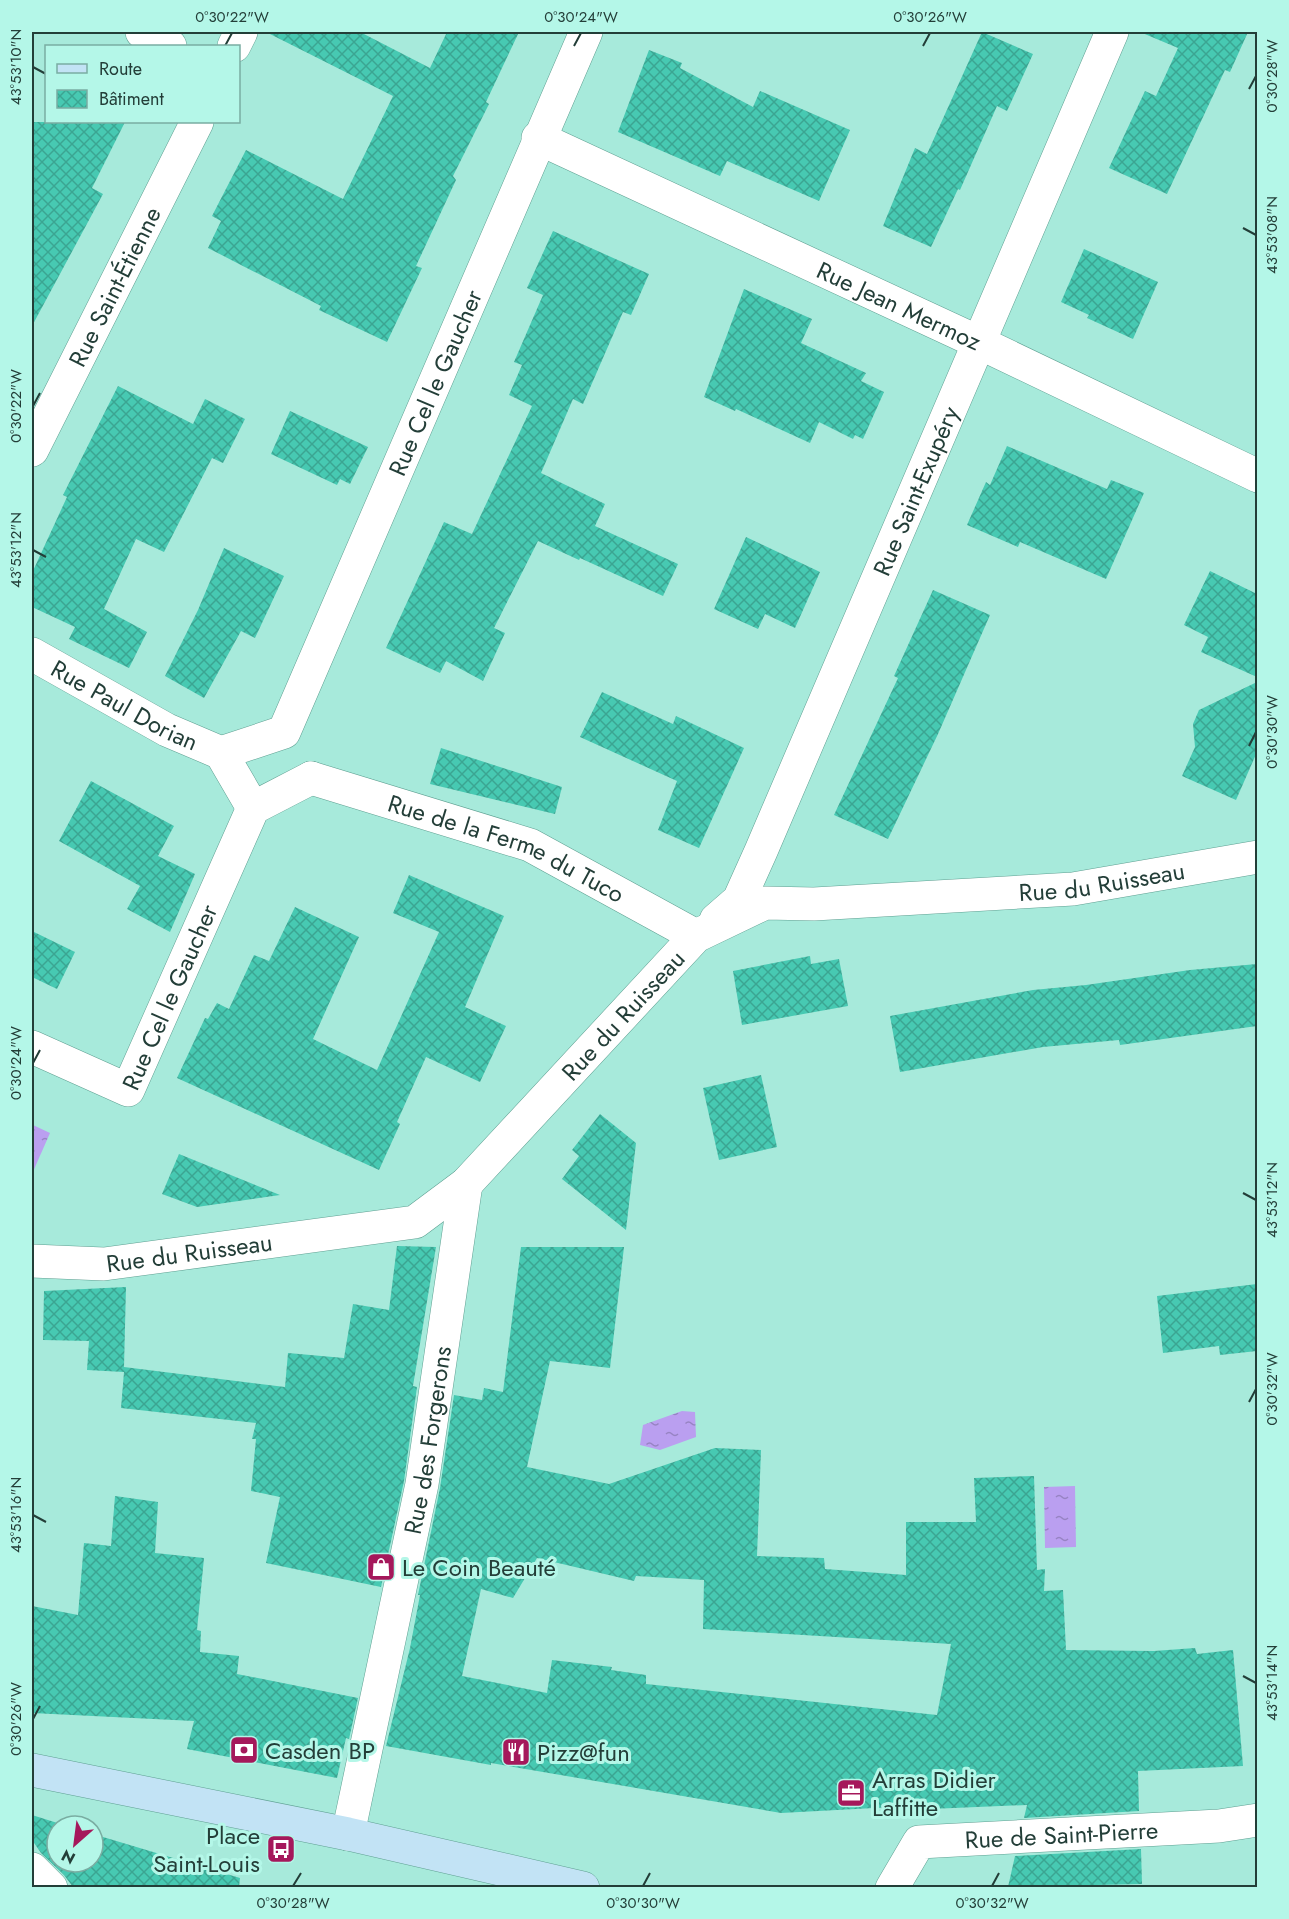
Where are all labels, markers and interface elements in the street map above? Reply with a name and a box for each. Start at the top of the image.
text: 0°30'22"W [195,6,269,28]
text: 0°30'24"W [544,6,618,28]
text: 0°30'26"W [893,6,967,28]
text: 43°53'10"N [5,29,27,105]
text: 0°30'28"W [1261,39,1283,113]
legend [45,45,240,123]
text: Route [99,56,142,82]
text: Bâtiment [99,86,165,112]
text: 43°53'08"N [1261,196,1283,274]
street label: Rue Saint-Étienne [59,200,169,373]
street label: Rue Jean Mermoz [811,252,987,359]
street label: Rue Cel le Gaucher [379,283,491,481]
text: 0°30'22"W [5,369,27,443]
street label: Rue Saint-Exupéry [864,400,967,581]
text: 43°53'12"N [5,512,27,588]
street label: Rue Paul Dorian [45,651,204,759]
text: 0°30'30"W [1261,695,1283,769]
street label: Rue de la Ferme du Tuco [384,785,631,911]
street label: Rue du Ruisseau [1018,852,1187,910]
street label: Rue Cel le Gaucher [113,898,226,1095]
street label: Rue du Ruisseau [553,942,692,1088]
text: 0°30'24"W [5,1026,27,1100]
text: 43°53'12"N [1261,1162,1283,1238]
street label: Rue du Ruisseau [104,1224,274,1281]
street label: Rue des Forgerons [394,1344,460,1537]
text: 0°30'32"W [1261,1352,1283,1426]
text: 43°53'16"N [5,1477,27,1553]
place label: Le Coin Beauté [402,1550,556,1585]
shop icon: Le Coin Beauté [365,1551,397,1583]
text: 43°53'14"N [1261,1645,1283,1721]
text: 0°30'26"W [5,1682,27,1756]
place label: Casden BP [265,1733,375,1768]
bank icon: Casden BP [228,1734,260,1766]
place label: Pizz@fun [537,1735,630,1770]
restaurant icon: Pizz@fun [500,1736,532,1768]
place label: Arras Didier Laffitte [872,1762,997,1825]
office icon: Arras Didier Laffitte [835,1777,867,1809]
street label: Rue de Saint-Pierre [964,1812,1159,1857]
north arrow [45,1814,105,1874]
place label: Place Saint-Louis [153,1818,260,1881]
bus stop icon: Place Saint-Louis [265,1833,297,1865]
text: N [57,1844,79,1870]
text: 0°30'28"W [256,1892,330,1914]
text: 0°30'30"W [606,1892,680,1914]
text: 0°30'32"W [955,1892,1029,1914]

